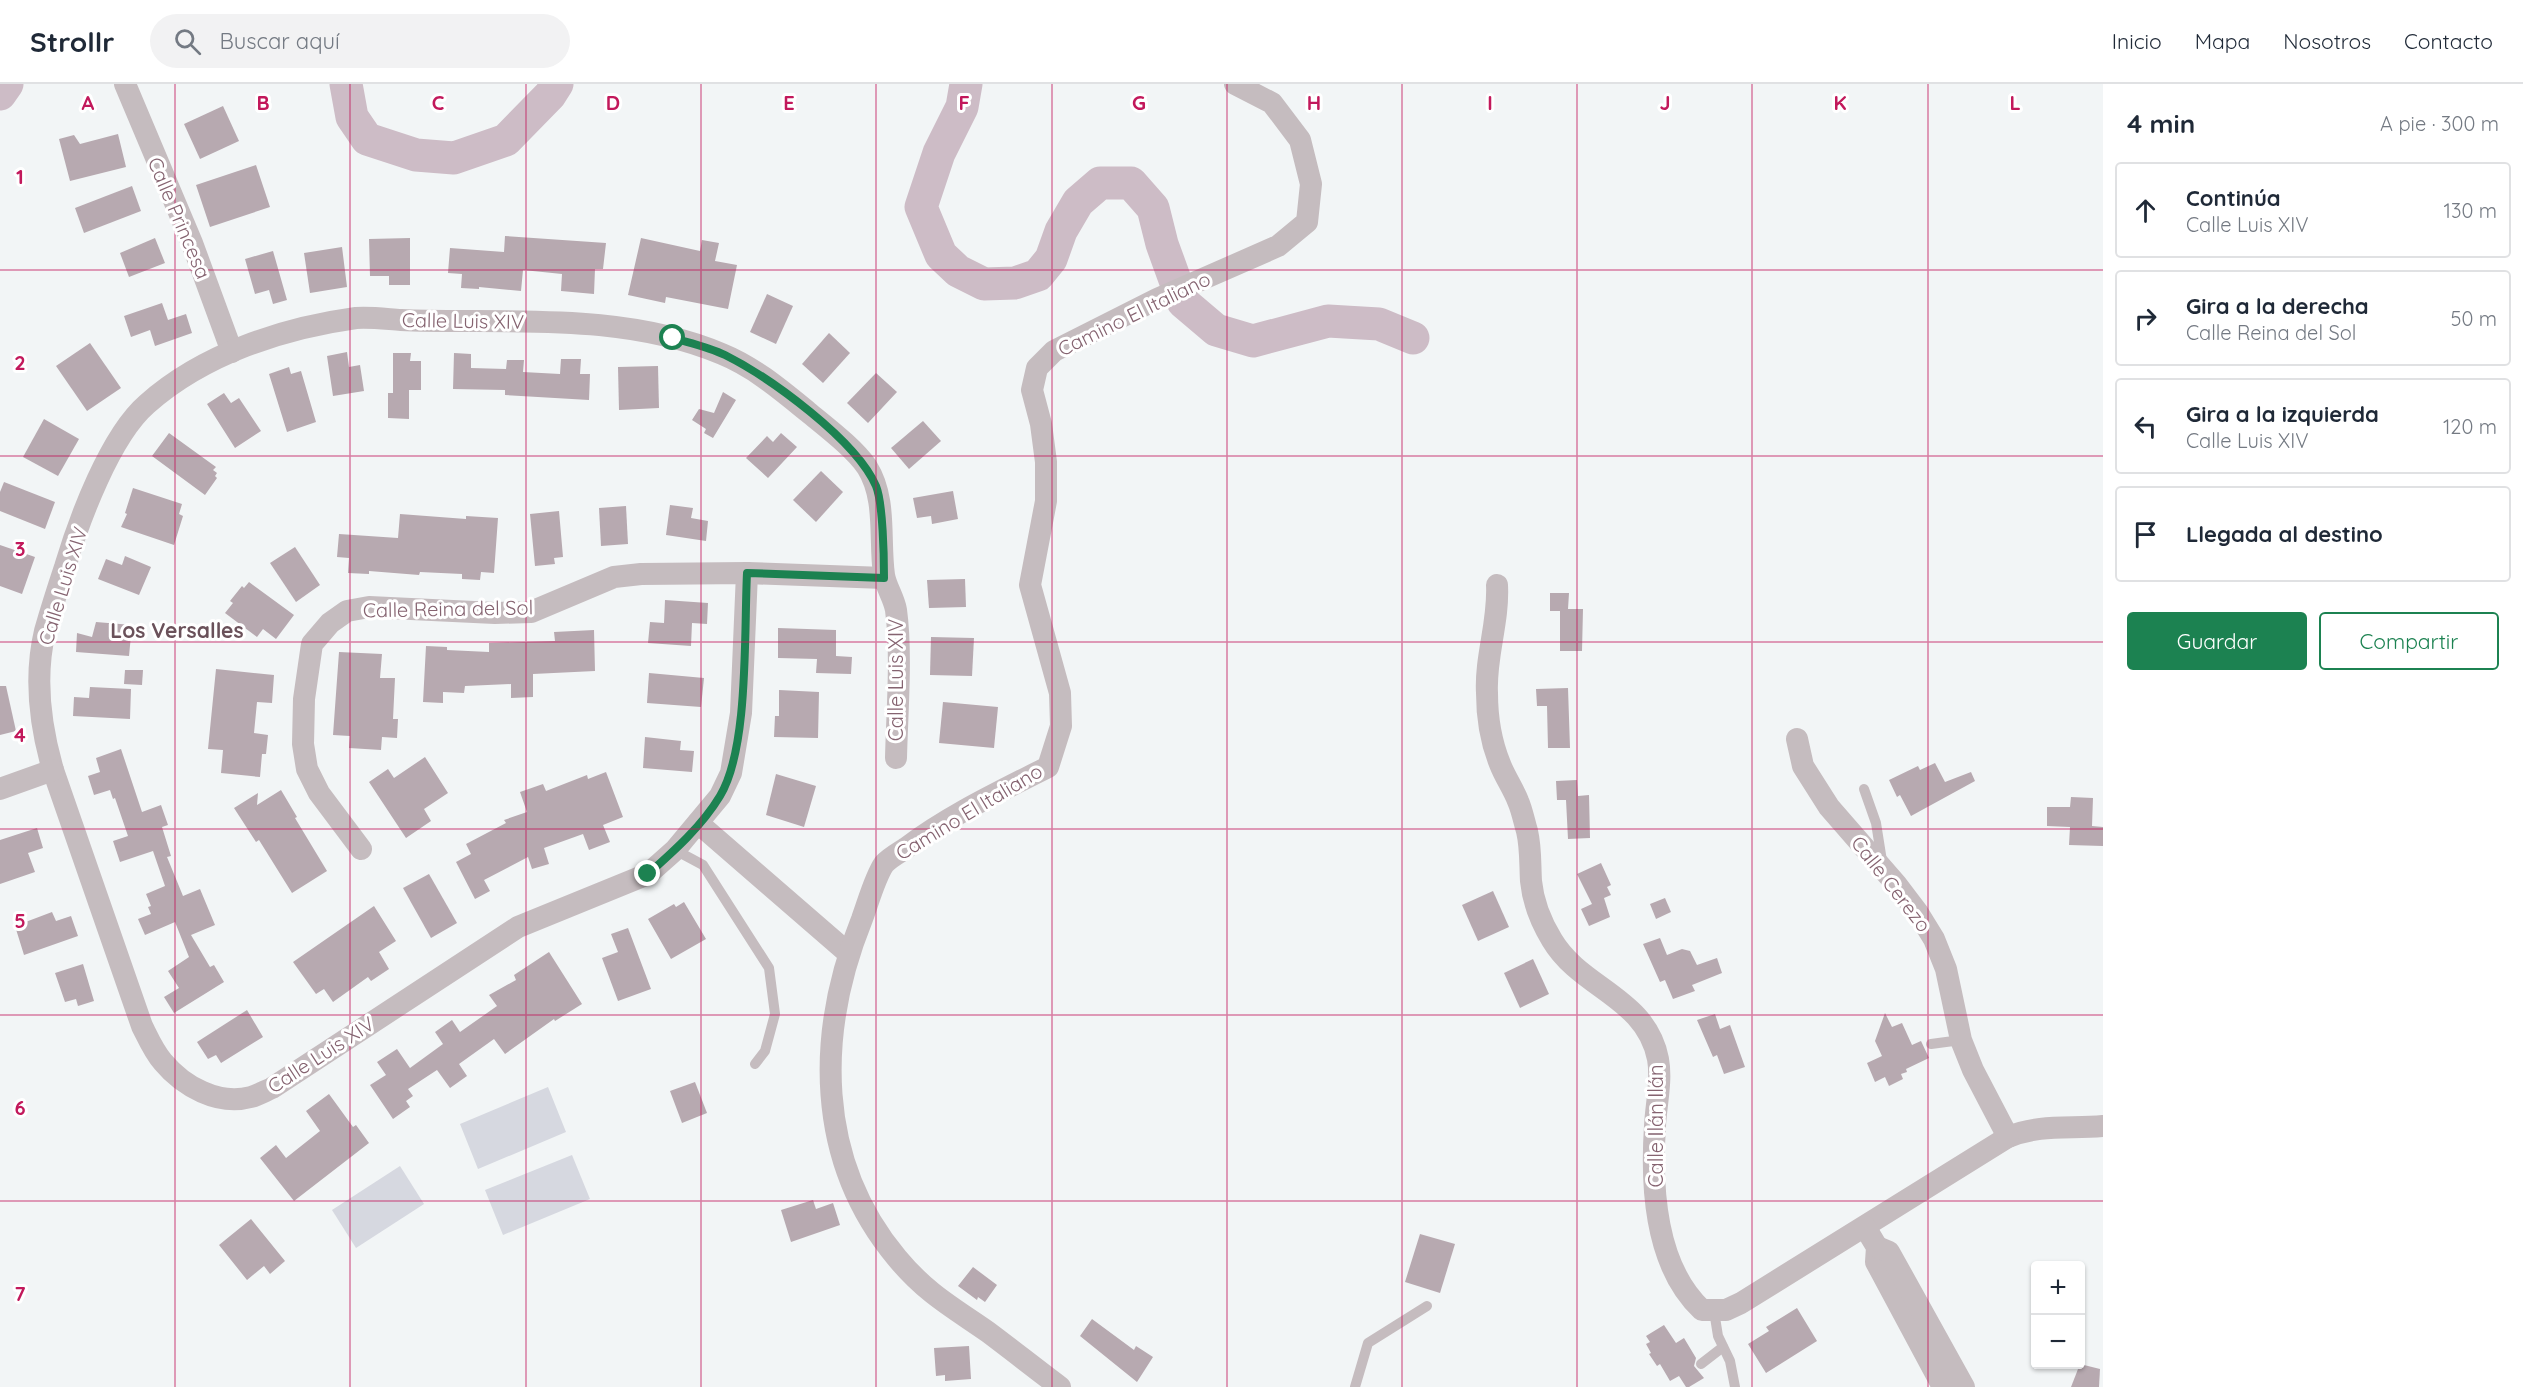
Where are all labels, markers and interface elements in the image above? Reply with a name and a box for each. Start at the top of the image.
search box [150,14,570,68]
text: Strollr [30,24,114,59]
icon: search [171,25,204,58]
text: Buscar aquí [219,27,340,55]
text: Inicio [2112,28,2162,54]
text: Mapa [2195,28,2250,54]
text: Nosotros [2283,28,2371,54]
text: Contacto [2404,28,2493,54]
text: A [82,90,95,115]
text: B [256,90,270,115]
text: C [432,90,445,115]
text: D [606,90,620,115]
text: E [783,90,795,115]
text: F [958,90,970,115]
text: G [1132,90,1146,115]
text: H [1307,90,1321,115]
text: I [1487,90,1493,115]
text: J [1659,90,1671,115]
text: K [1833,90,1847,115]
text: L [2009,90,2021,115]
text: 4 min [2127,107,2195,140]
text: A pie · 300 m [2380,111,2499,136]
street label: Calle Princesa [143,153,216,282]
text: 1 [16,164,24,189]
text: Continúa [2186,184,2281,212]
icon: ahead [2129,194,2162,227]
text: 130 m [2444,198,2497,223]
text: Calle Luis XIV [2186,212,2309,237]
street label: Camino El Italiano [1053,266,1214,361]
text: Gira a la derecha [2186,292,2369,320]
icon: right [2129,302,2162,335]
text: 50 m [2451,306,2497,331]
street label: Calle Luis XIV [402,307,524,334]
text: Calle Reina del Sol [2186,320,2356,345]
route start [659,324,685,350]
text: 2 [14,350,26,375]
text: Gira a la izquierda [2186,400,2379,428]
icon: left [2129,410,2162,443]
text: 120 m [2443,414,2497,439]
text: Calle Luis XIV [2186,428,2309,453]
icon: arrive [2129,518,2162,551]
text: Llegada al destino [2186,520,2383,548]
street label: Calle Luis XIV [33,524,92,648]
text: 3 [15,536,25,561]
street label: Calle Reina del Sol [363,595,533,622]
button: Guardar [2127,612,2307,670]
button: Compartir [2319,612,2499,670]
district label: Los Versalles [110,617,244,643]
street label: Calle Luis XIV [883,619,908,741]
text: 4 [14,722,26,747]
street label: Camino El Italiano [891,758,1047,865]
street label: Calle Cerezo [1846,831,1937,937]
route end [634,860,660,886]
text: 5 [14,908,26,933]
street label: Calle Luis XIV [263,1011,379,1098]
street label: Calle Ilán Ilán [1643,1065,1668,1187]
text: 6 [14,1095,26,1120]
map controls [2031,1261,2085,1369]
button: + [2031,1261,2085,1315]
text: 7 [15,1281,26,1306]
button: − [2031,1315,2085,1369]

